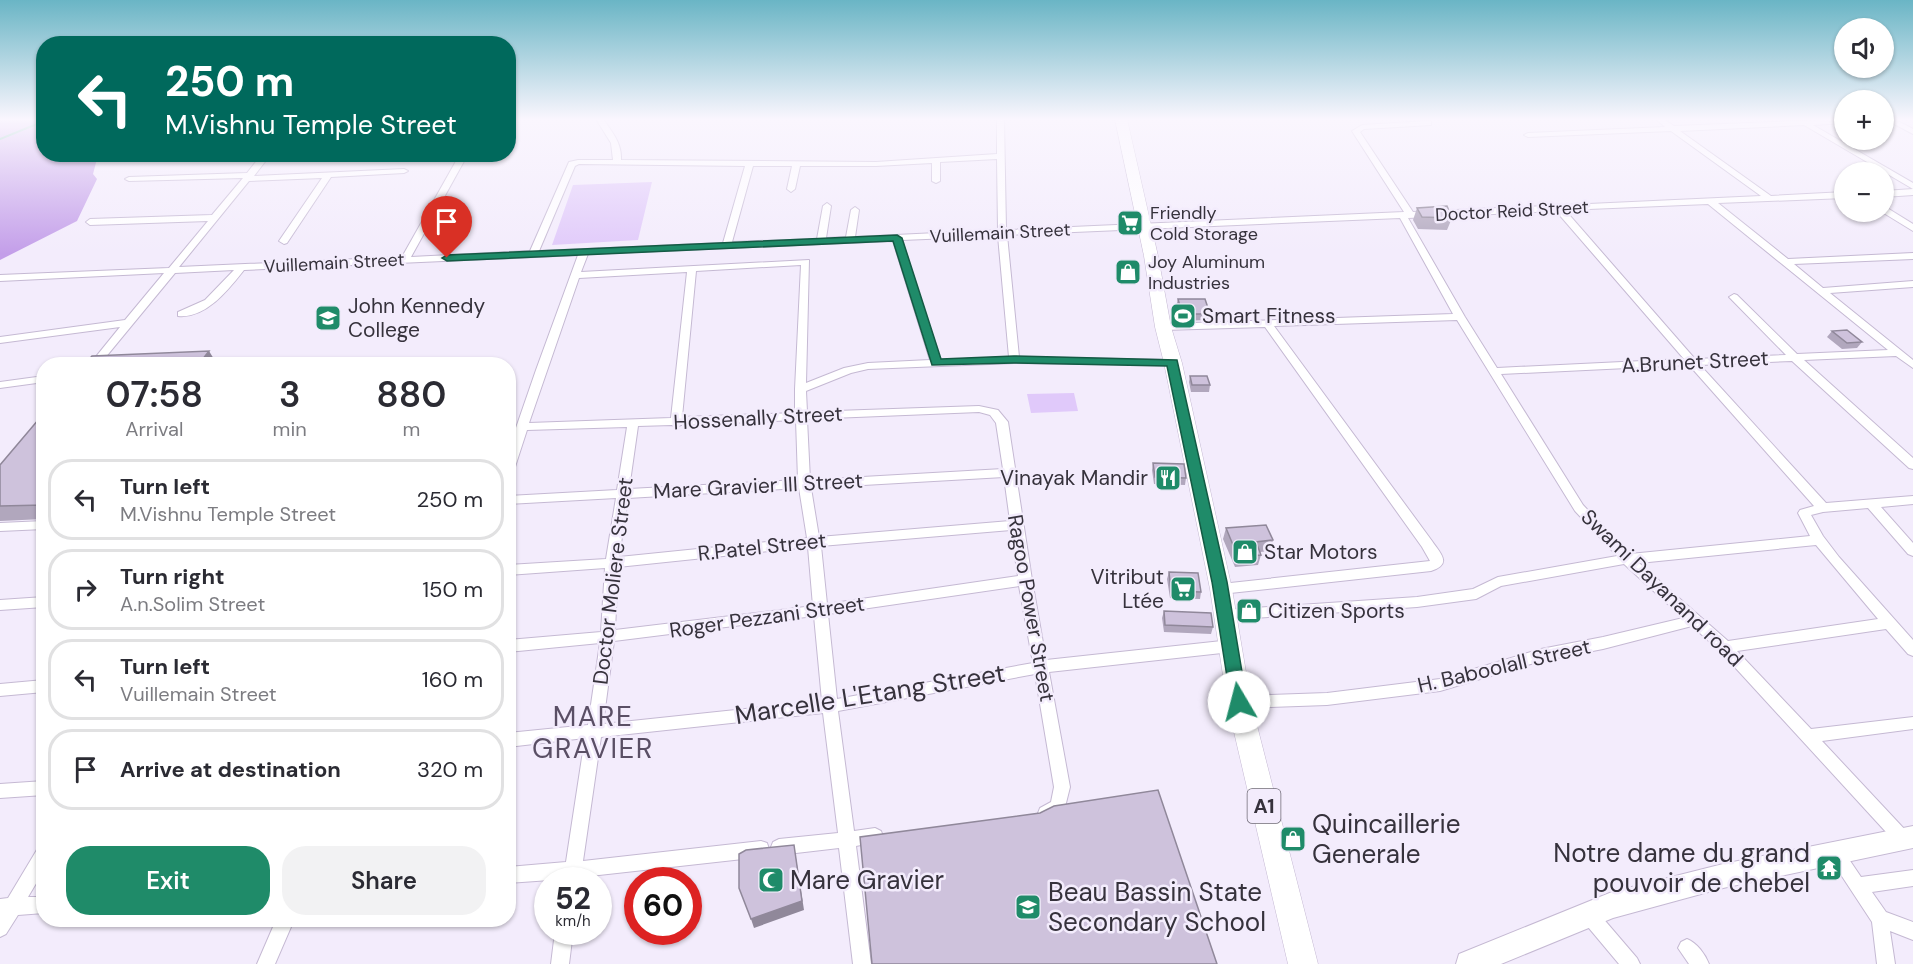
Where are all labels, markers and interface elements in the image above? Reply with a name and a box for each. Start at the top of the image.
map controls [1834,18,1894,222]
button: sound [1834,18,1894,78]
text: 250 m [165,54,294,109]
icon: left [66,60,144,138]
button: + [1834,90,1894,150]
text: M.Vishnu Temple Street [165,107,457,142]
button: − [1834,162,1894,222]
street label: Doctor Reid Street [1435,195,1589,227]
pin [421,196,472,258]
place label: Friendly Cold Storage [1150,201,1258,246]
icon: arrive [430,205,463,238]
supermarket icon: Friendly Cold Storage [1115,208,1145,238]
street label: Vuillemain Street [929,217,1071,249]
street label: Vuillemain Street [263,247,405,279]
place label: Joy Aluminum Industries [1148,250,1265,295]
shop icon: Joy Aluminum Industries [1113,257,1143,287]
place label: John Kennedy College [348,292,485,344]
sports icon: Smart Fitness [1168,301,1198,331]
place label: Smart Fitness [1202,302,1335,330]
school or university icon: John Kennedy College [313,303,343,333]
street label: A.Brunet Street [1621,344,1769,380]
text: 07:58 [106,371,203,418]
text: 3 [279,371,300,418]
text: 880 [376,371,446,418]
street label: Hossenally Street [673,400,843,436]
text: Arrival [125,416,183,442]
text: min [273,416,307,442]
text: m [402,416,420,442]
restaurant icon: Vinayak Mandir [1153,463,1183,493]
place label: Vinayak Mandir [1000,464,1148,492]
street label: Mare Gravier III Street [652,467,864,505]
text: Turn left [120,472,210,501]
street label: Doctor Moliere Street [586,476,640,686]
icon: left [69,483,102,516]
text: 250 m [416,485,483,514]
text: M.Vishnu Temple Street [120,501,336,527]
street label: Swami Dayanand road [1575,503,1749,673]
street label: Ragoo Power Street [1001,512,1061,704]
street label: R.Patel Street [696,526,828,568]
shop icon: Star Motors [1230,537,1260,567]
place label: Star Motors [1264,538,1378,566]
text: Turn right [120,562,225,591]
place label: Vitribut Ltée [1090,563,1164,615]
icon: right [69,573,102,606]
supermarket icon: Vitribut Ltée [1168,574,1198,604]
text: 150 m [422,575,483,604]
street label: Roger Pezzani Street [668,589,866,645]
text: A.n.Solim Street [120,591,265,617]
shop icon: Citizen Sports [1234,596,1264,626]
place label: Citizen Sports [1268,597,1405,625]
street label: H. Baboolall Street [1415,632,1593,700]
text: Turn left [120,652,210,681]
street label: Marcelle L'Etang Street [732,656,1008,732]
icon: left [69,663,102,696]
text: 160 m [422,665,483,694]
position arrow [1207,670,1271,734]
text: Vuillemain Street [120,681,277,707]
district label: MARE GRAVIER [532,698,654,767]
icon: arrive [69,753,102,786]
text: Arrive at destination [120,755,341,784]
text: 320 m [417,755,483,784]
road number: A1 [1248,789,1280,823]
place label: Quincaillerie Generale [1312,807,1460,871]
shop icon: Quincaillerie Generale [1278,824,1308,854]
place label: Notre dame du grand pouvoir de chebel [1553,836,1810,900]
button: Exit [66,846,270,915]
button: Share [282,846,486,915]
temple icon: Notre dame du grand pouvoir de chebel [1814,853,1844,883]
place label: Mare Gravier [790,863,944,897]
mosque icon: Mare Gravier [756,865,786,895]
speed limit sign: 60 [624,867,702,945]
place label: Beau Bassin State Secondary School [1048,875,1266,939]
text: 52 [555,879,591,918]
school or university icon: Beau Bassin State Secondary School [1013,892,1043,922]
text: km/h [555,911,591,931]

